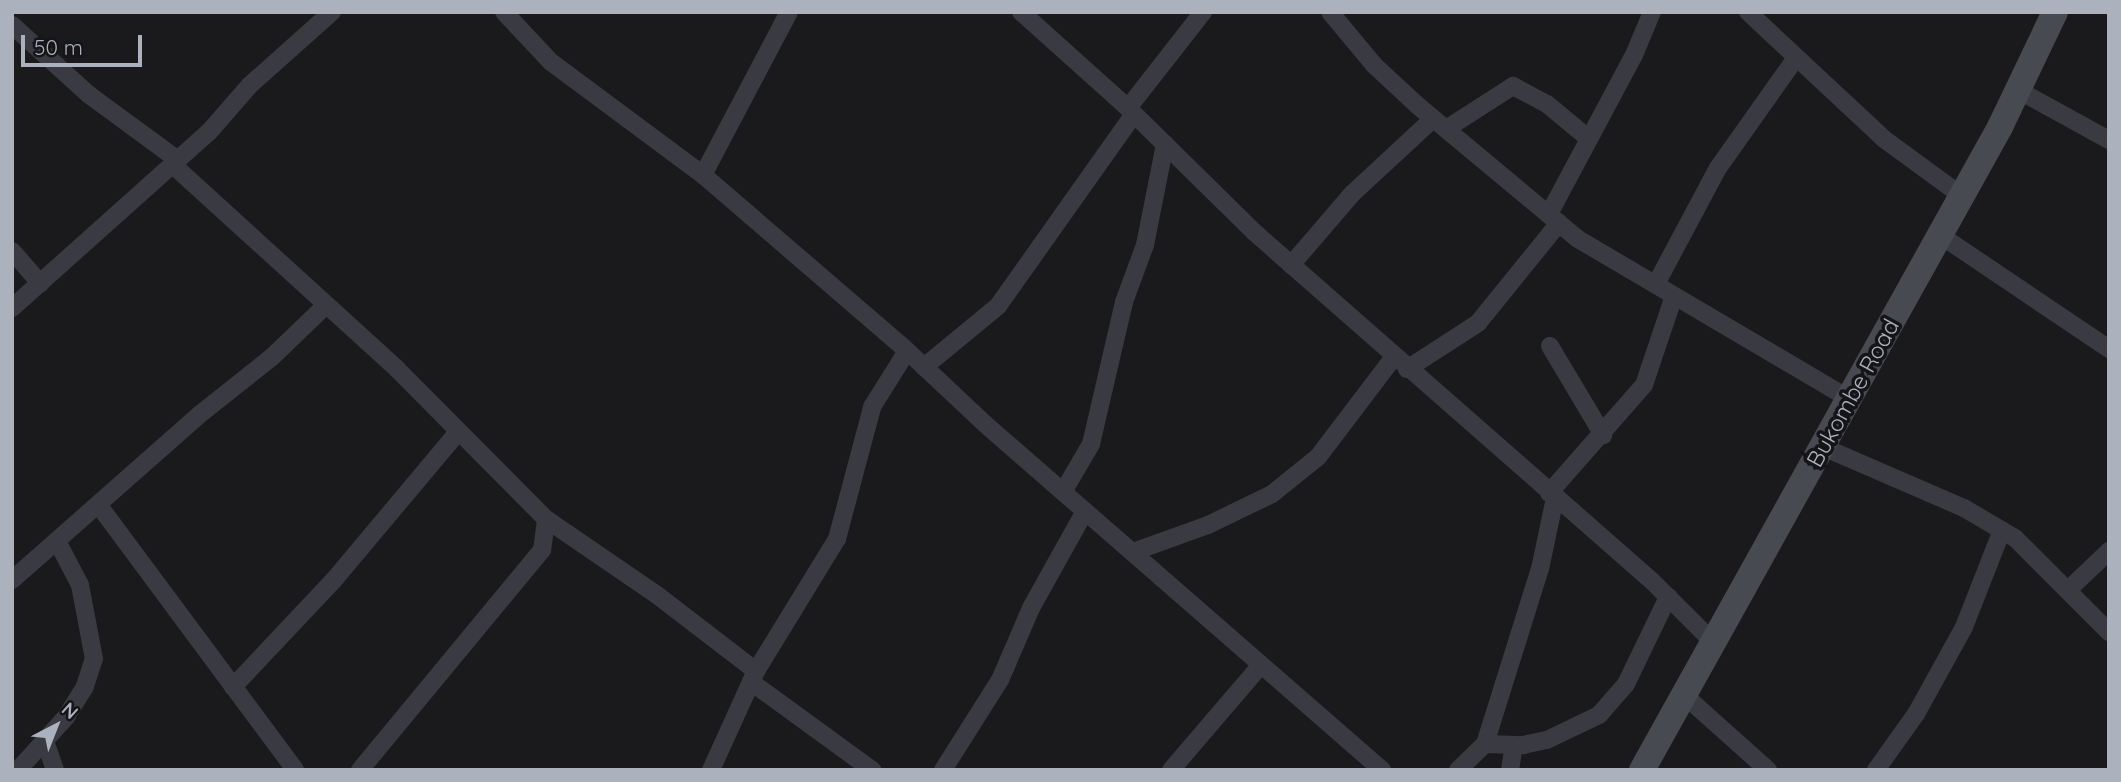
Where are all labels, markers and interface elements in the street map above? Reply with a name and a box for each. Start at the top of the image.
scale bar [24,21,145,65]
text: 50 m [34,34,83,60]
street label: Bukombe Road [1801,314,1905,472]
north arrow [21,691,91,761]
text: N [57,697,83,724]

